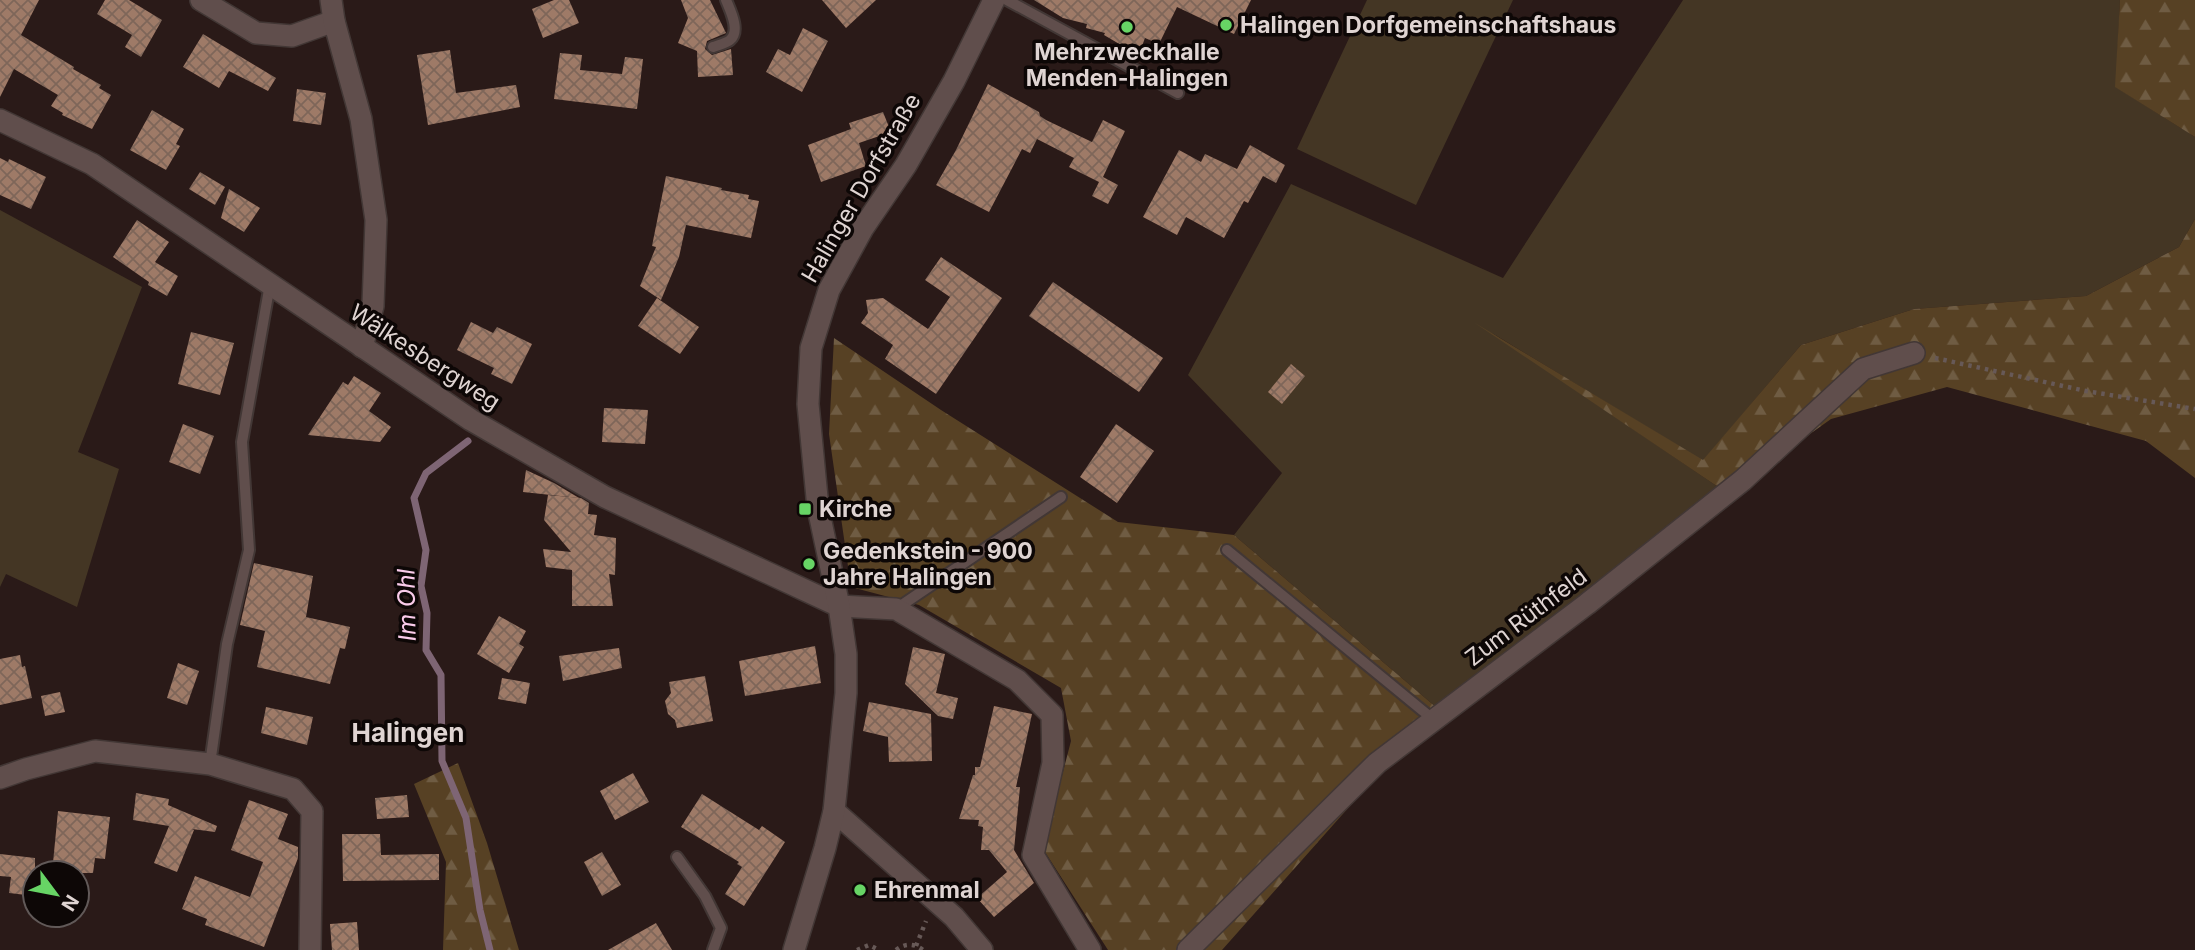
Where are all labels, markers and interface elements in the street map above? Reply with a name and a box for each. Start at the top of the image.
place label: Halingen Dorfgemeinschaftshaus [1240,11,1616,39]
marker: Halingen Dorfgemeinschaftshaus [1218,17,1234,33]
marker: Mehrzweckhalle Menden-Halingen [1119,19,1135,35]
place label: Mehrzweckhalle Menden-Halingen [1026,38,1228,92]
street label: Halinger Dorfstraße [795,89,927,287]
street label: Wälkesbergweg [345,298,505,416]
place label: Kirche [819,495,892,523]
marker: Kirche [797,501,813,517]
place label: Gedenkstein - 900 Jahre Halingen [823,537,1033,591]
marker: Gedenkstein - 900 Jahre Halingen [801,556,817,572]
street label: Zum Rüthfeld [1460,562,1592,672]
water label: Im Ohl [391,568,422,642]
district label: Halingen [352,717,464,748]
north arrow [21,859,91,929]
place label: Ehrenmal [874,876,980,904]
marker: Ehrenmal [852,882,868,898]
text: N [56,891,84,915]

